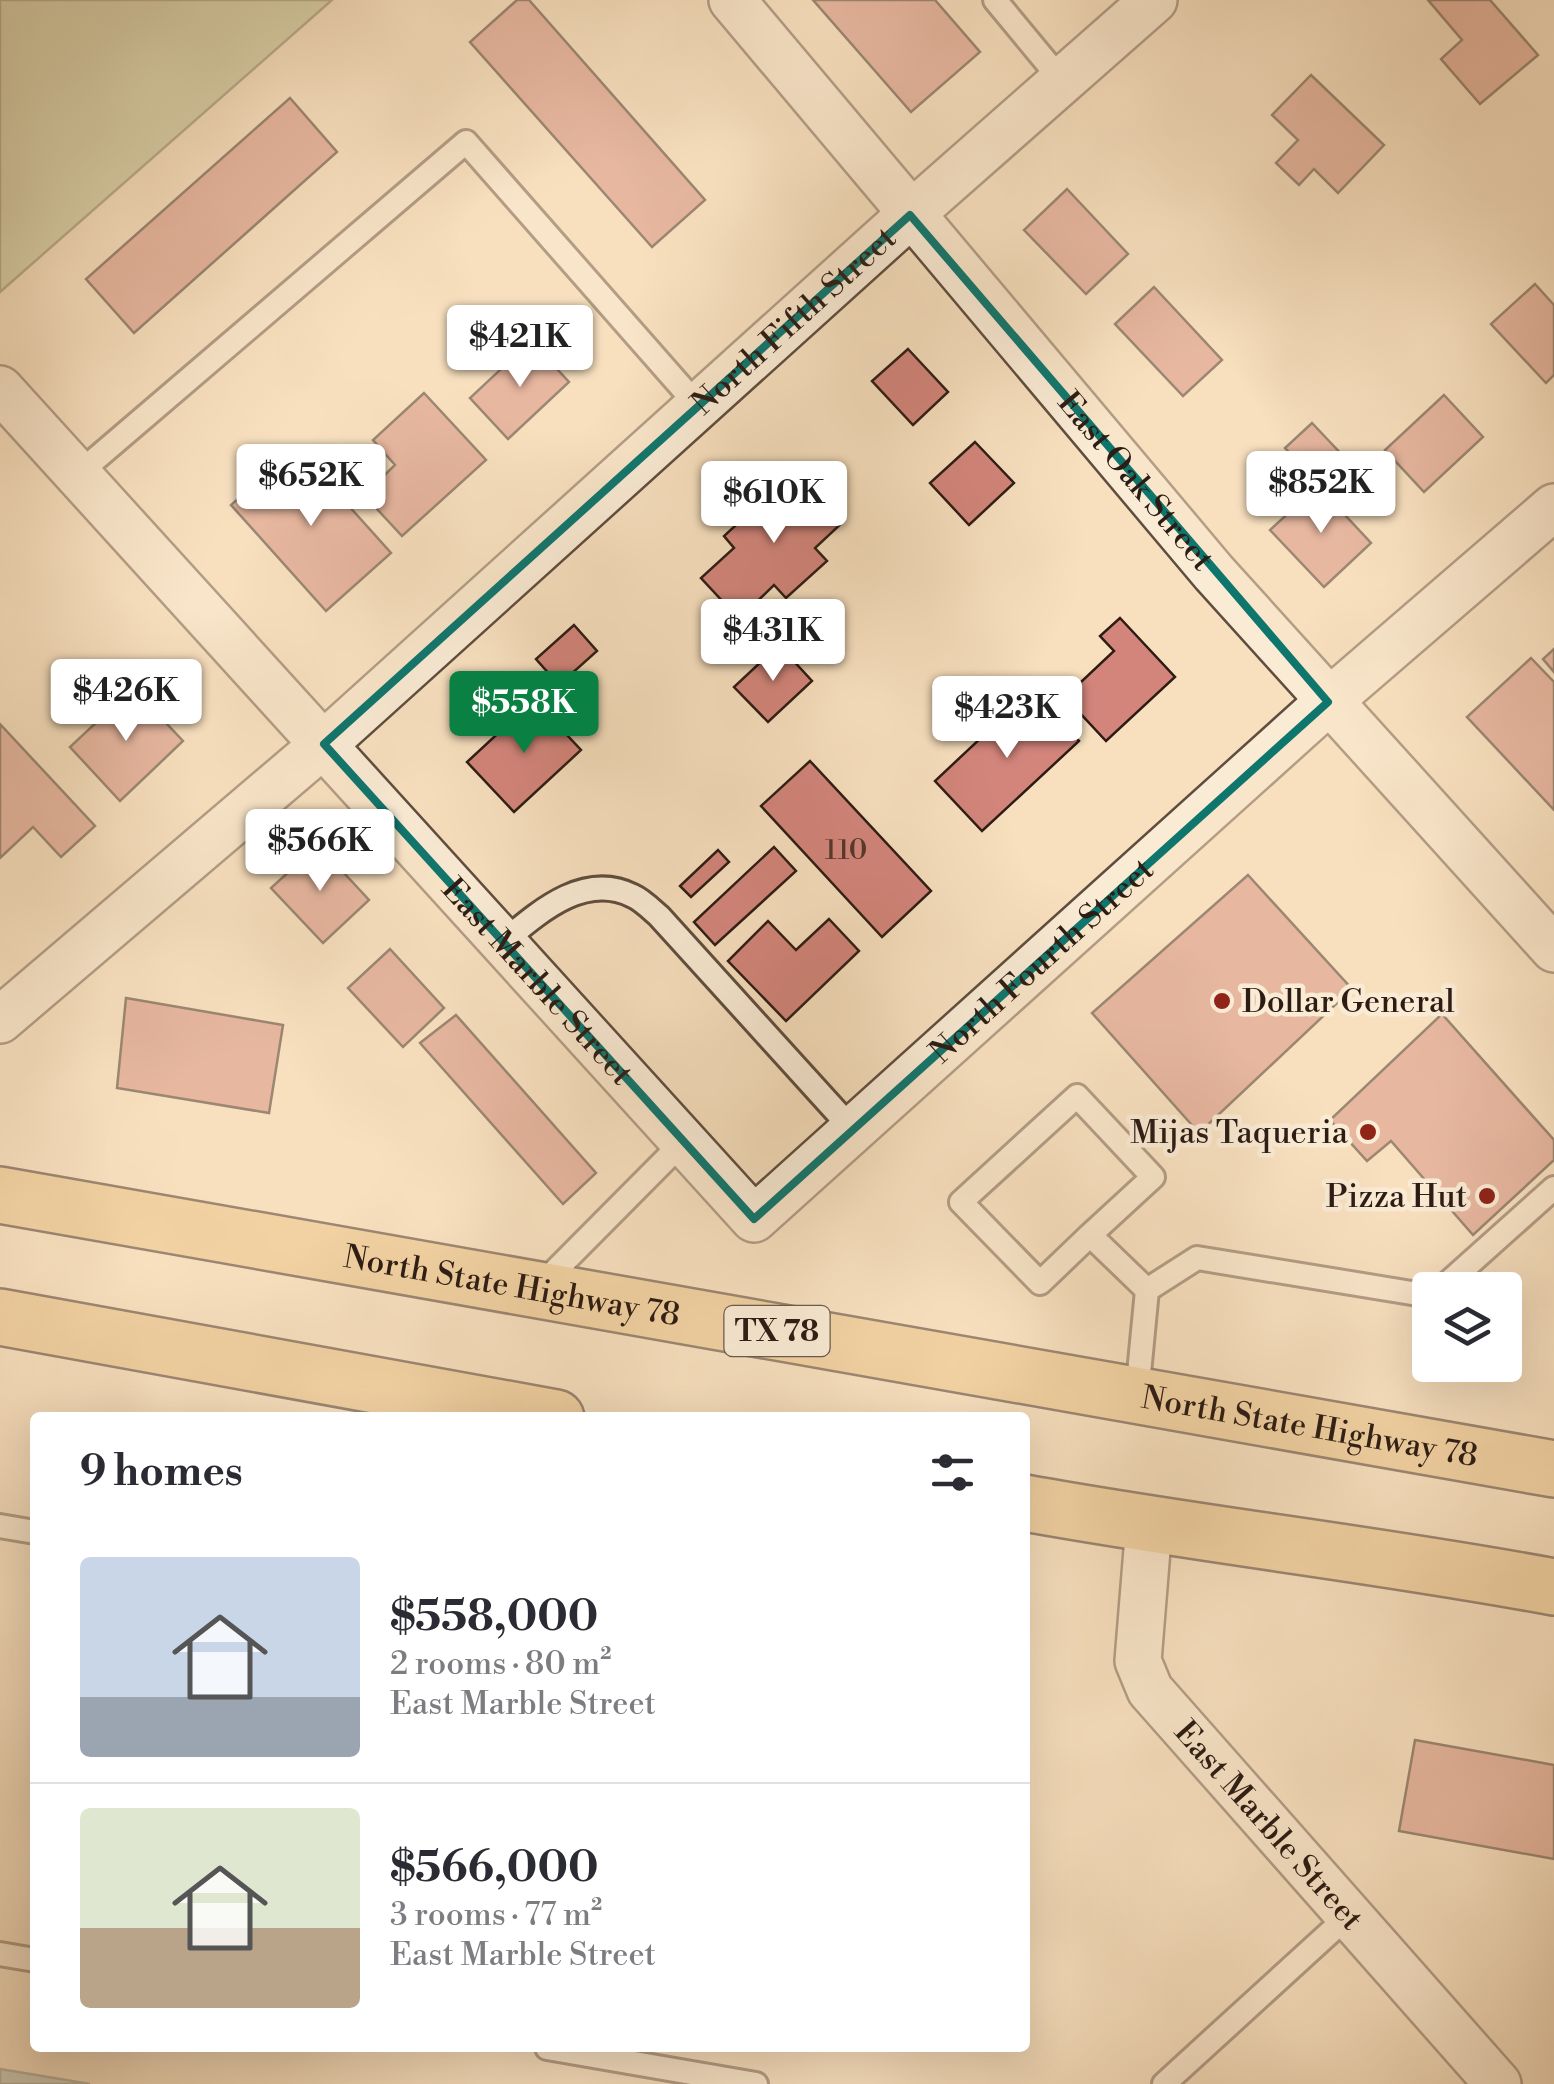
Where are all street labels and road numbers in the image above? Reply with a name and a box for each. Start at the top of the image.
street label: North Fifth Street [683,218,905,424]
street label: East Oak Street [1049,383,1222,579]
street label: North Fourth Street [922,850,1162,1072]
street label: East Marble Street [433,870,641,1094]
street label: North State Highway 78 [341,1237,683,1336]
road number: TX 78 [724,1306,830,1356]
street label: North State Highway 78 [1138,1378,1481,1476]
street label: East Marble Street [1165,1713,1372,1939]

